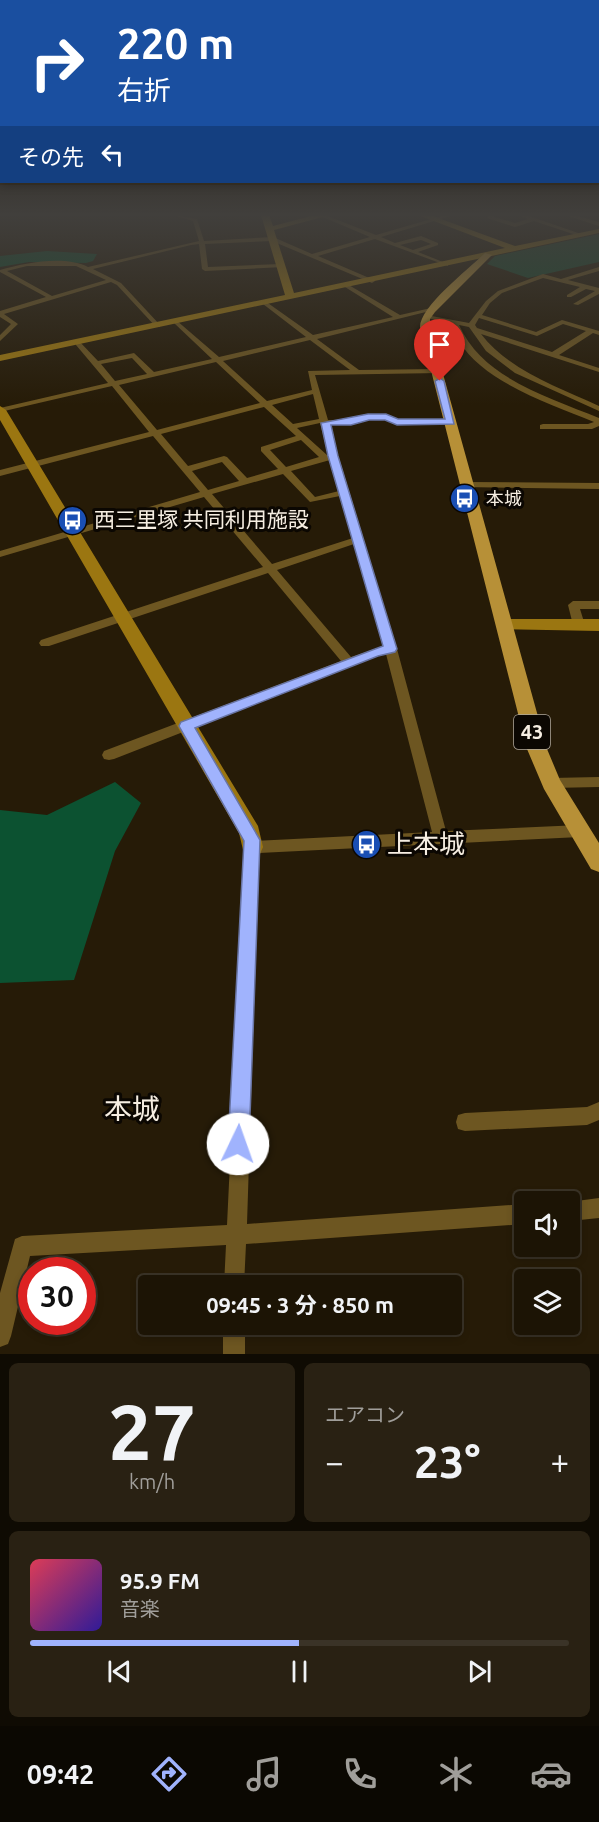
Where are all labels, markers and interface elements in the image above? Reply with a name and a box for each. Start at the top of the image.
text: 220 m [117,20,234,67]
icon: right [18,24,96,102]
text: 右折 [117,75,171,105]
icon: left [96,138,129,171]
text: その先 [18,144,84,169]
pin [414,319,465,381]
icon: arrive [423,328,456,361]
bus stop icon: 本城 [449,483,481,515]
place label: 本城 [486,488,522,508]
bus stop icon: 西三里塚 共同利用施設 [57,504,89,536]
place label: 西三里塚 共同利用施設 [94,507,309,531]
road number: 43 [514,715,550,749]
bus stop icon: 上本城 [350,828,382,860]
place label: 上本城 [387,829,465,858]
district label: 本城 [104,1093,160,1124]
position arrow [206,1112,270,1176]
map controls [514,1191,580,1335]
button: sound [514,1191,580,1257]
speed limit sign: 30 [18,1257,96,1335]
button: layers [514,1269,580,1335]
text: 09:45 · 3 分 · 850 m [206,1292,394,1317]
text: 27 [108,1387,196,1475]
text: エアコン [325,1403,405,1426]
text: 23° [414,1436,480,1487]
text: − [325,1443,344,1480]
text: + [550,1443,569,1480]
text: km/h [129,1470,175,1493]
text: 95.9 FM [120,1568,200,1593]
text: 音楽 [120,1597,160,1620]
icon: previous [103,1655,136,1688]
icon: pause [283,1655,316,1688]
icon: next [463,1655,496,1688]
icon: directions [148,1753,190,1795]
icon: music [243,1753,285,1795]
icon: phone [339,1753,381,1795]
icon: climate [435,1753,477,1795]
icon: car [530,1753,572,1795]
text: 09:42 [27,1759,94,1789]

